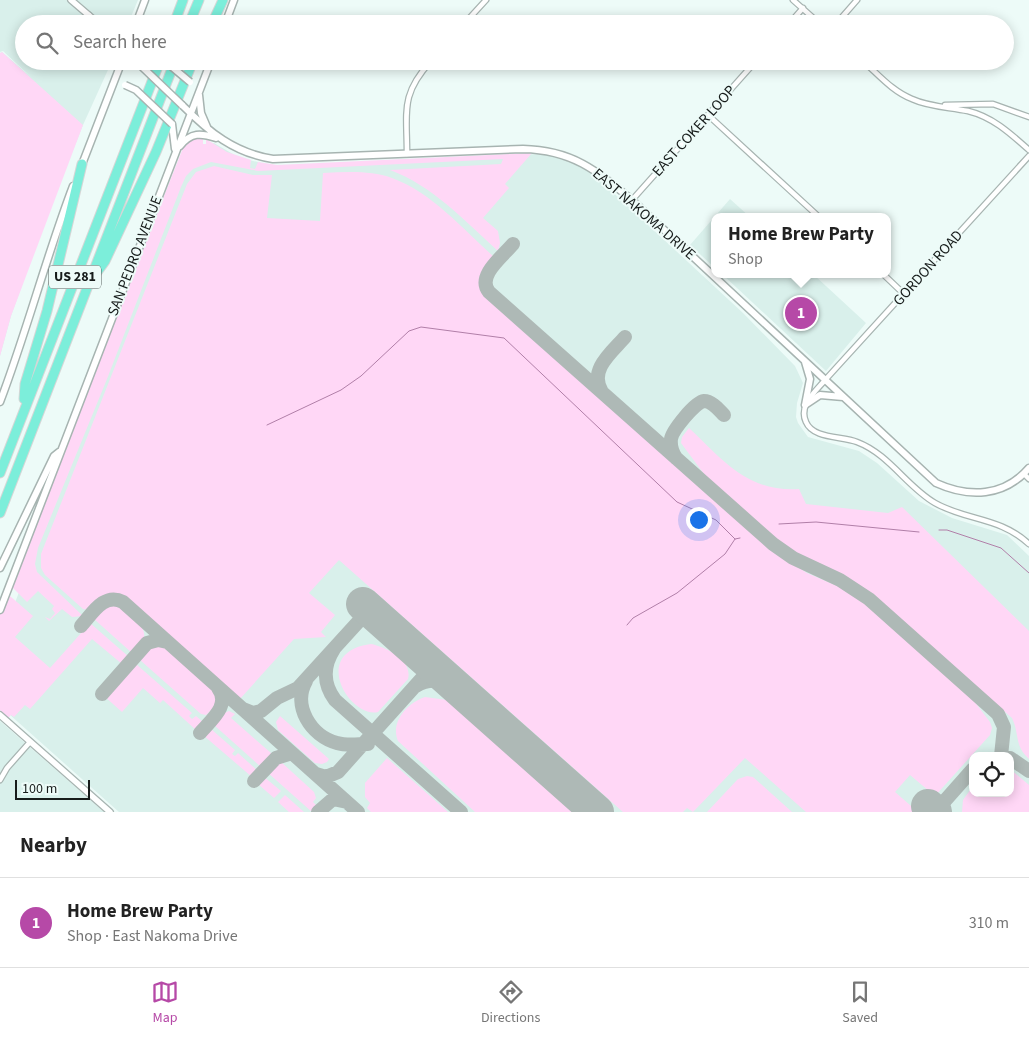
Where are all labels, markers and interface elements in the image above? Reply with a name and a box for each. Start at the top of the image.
search box [15,15,1014,70]
icon: search [33,29,61,57]
text: Search here [73,29,167,56]
street label: EAST COKER LOOP [647,81,741,181]
street label: EAST NAKOMA DRIVE [588,163,700,265]
street label: SAN PEDRO AVENUE [102,193,168,319]
popup [711,213,891,278]
text: Home Brew Party [728,221,874,248]
street label: GORDON ROAD [888,226,968,310]
text: Shop [728,248,763,270]
road number: US 281 [49,266,101,288]
pin: 1 [785,294,817,332]
your location [686,507,712,533]
map controls [969,752,1014,797]
button: locate [969,752,1014,797]
scale bar [15,777,90,800]
text: 100 m [22,779,57,799]
text: Nearby [20,830,87,860]
text: Home Brew Party [67,898,213,925]
text: 1 [32,912,40,934]
text: 310 m [969,912,1009,934]
text: Shop · East Nakoma Drive [67,925,238,947]
tab: Map [151,978,179,1028]
tab: Directions [481,978,540,1028]
tab: Saved [842,978,878,1028]

